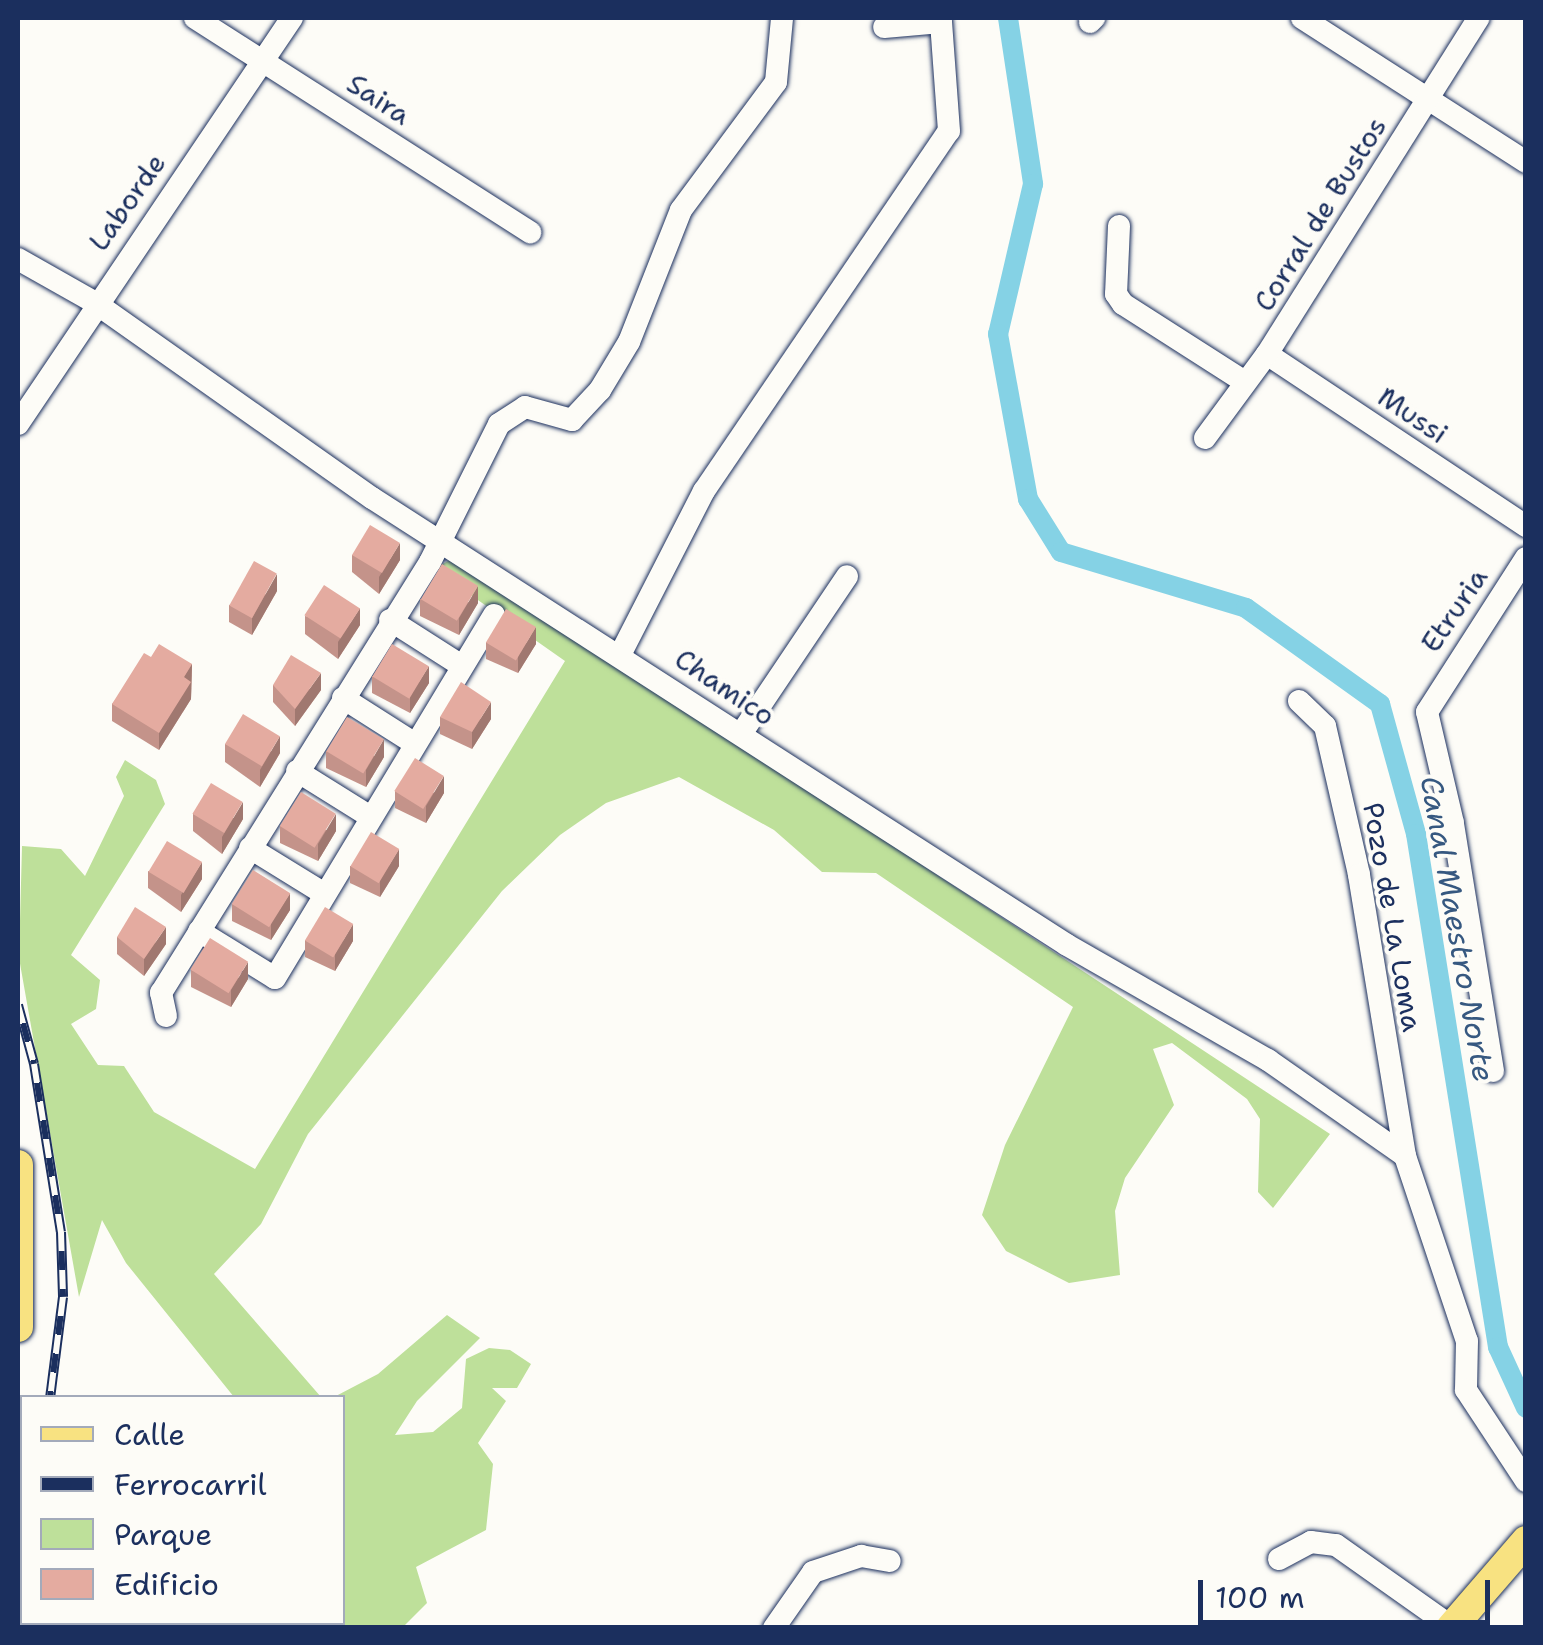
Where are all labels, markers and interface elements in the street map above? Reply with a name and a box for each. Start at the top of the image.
street label: Saira [341,66,417,132]
street label: Corral de Bustos [1247,111,1393,317]
street label: Laborde [81,147,173,257]
street label: Mussi [1372,380,1454,450]
street label: Etruria [1414,561,1494,659]
street label: Chamico [669,641,781,733]
water label: Canal Maestro Norte [1412,773,1502,1085]
street label: Pozo de La Loma [1356,800,1430,1034]
legend [20,1395,345,1625]
text: Calle [114,1414,185,1455]
text: Ferrocarril [114,1464,267,1505]
text: Parque [114,1514,212,1555]
scale bar [1203,1560,1496,1622]
text: Edificio [114,1564,219,1605]
text: 100 m [1215,1577,1305,1618]

